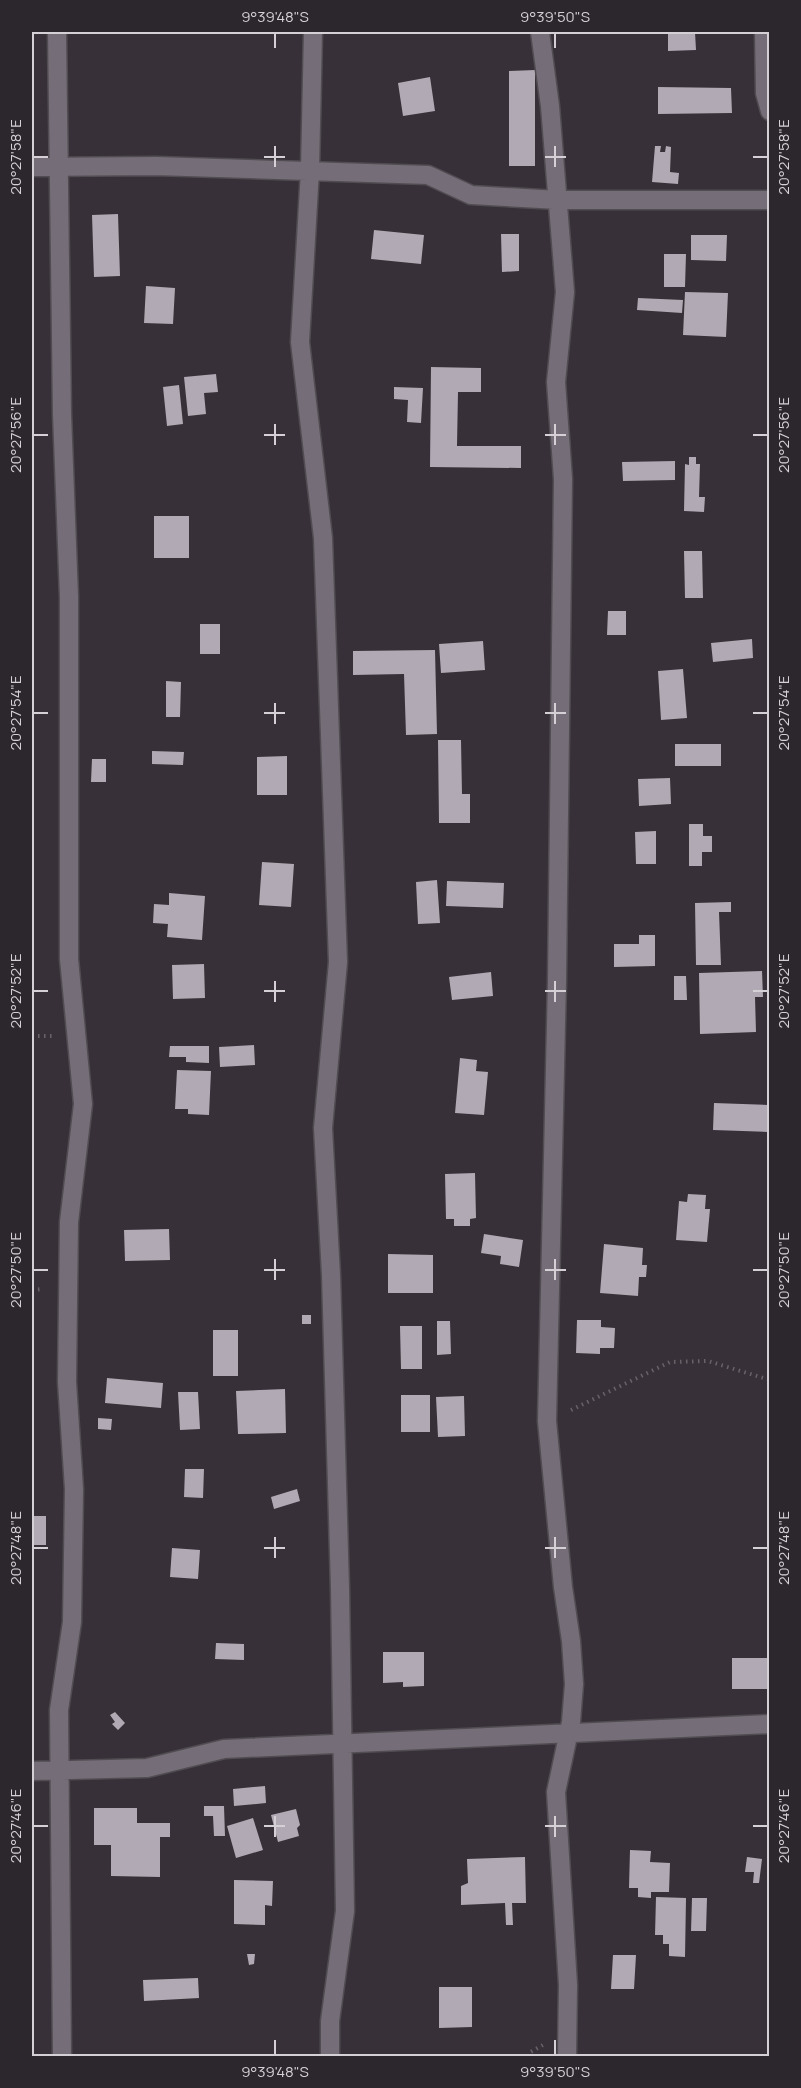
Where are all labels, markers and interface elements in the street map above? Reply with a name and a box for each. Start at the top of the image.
text: 9°39'48"S [241,6,309,27]
text: 9°39'50"S [520,6,590,27]
text: 20°27'58"E [5,119,26,195]
text: 20°27'58"E [773,119,794,195]
text: 20°27'56"E [5,397,26,473]
text: 20°27'56"E [773,397,794,473]
text: 20°27'54"E [5,675,26,751]
text: 20°27'54"E [773,675,794,751]
text: 20°27'52"E [5,954,26,1028]
text: 20°27'52"E [773,954,794,1028]
text: 20°27'50"E [5,1232,26,1308]
text: 20°27'50"E [773,1232,794,1308]
text: 20°27'48"E [5,1511,26,1585]
text: 20°27'48"E [773,1511,794,1585]
text: 20°27'46"E [5,1789,26,1863]
text: 20°27'46"E [773,1789,794,1863]
text: 9°39'48"S [241,2061,309,2082]
text: 9°39'50"S [520,2061,590,2082]

